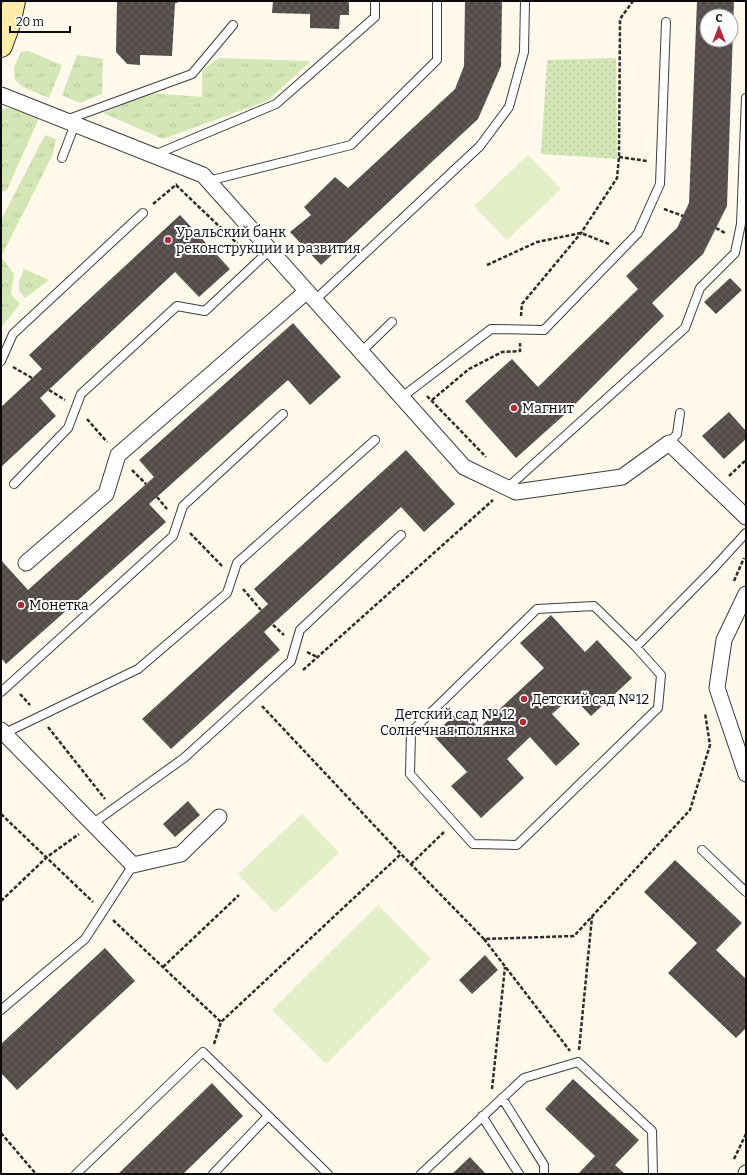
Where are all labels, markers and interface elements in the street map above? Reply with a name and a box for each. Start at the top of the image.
scale bar [10,8,70,34]
north arrow [699,8,739,48]
text: С [716,12,723,25]
text: 20 m [16,15,45,29]
place label: Уральский банк реконструкции и развития [176,224,361,257]
marker: Уральский банк реконструкции и развития [163,235,173,245]
place label: Магнит [522,400,574,417]
marker: Магнит [509,403,519,413]
place label: Монетка [29,597,89,614]
marker: Монетка [16,600,26,610]
place label: Детский сад №12 [532,691,649,708]
marker: Детский сад №12 [519,694,529,704]
place label: Детский сад № 12 Солнечная полянка [380,706,515,739]
marker: Детский сад № 12 Солнечная полянка [518,717,528,727]

